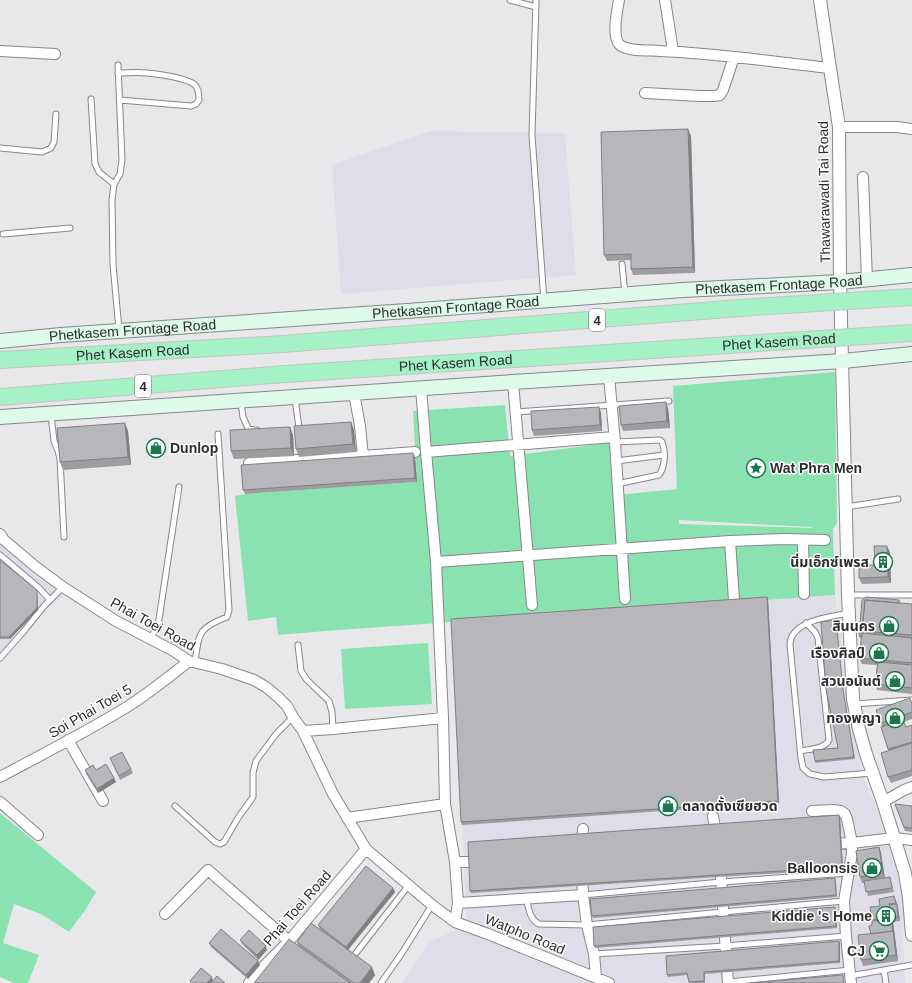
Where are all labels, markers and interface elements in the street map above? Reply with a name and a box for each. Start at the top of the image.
street label: Thawarawadi Tai Road [815,121,833,263]
street label: Phetkasem Frontage Road [695,272,863,297]
street label: Phetkasem Frontage Road [372,293,540,321]
road number: 4 [589,309,605,331]
street label: Phetkasem Frontage Road [48,316,217,344]
street label: Phet Kasem Road [722,330,836,353]
street label: Phet Kasem Road [76,341,190,364]
street label: Phet Kasem Road [398,351,513,375]
road number: 4 [135,375,151,397]
shop icon: Dunlop [145,437,167,459]
place label: Dunlop [170,440,218,456]
place icon: Wat Phra Men [745,457,767,479]
place label: Wat Phra Men [770,460,862,476]
building icon: นิ่มเอ็กซ์เพรส [872,551,894,573]
place label: นิ่มเอ็กซ์เพรส [790,553,870,570]
street label: Phai Toei Road [108,594,198,654]
shop icon: สินนคร [878,615,900,637]
place label: สินนคร [832,618,875,634]
shop icon: เรืองศิลป์ [868,642,890,664]
place label: เรืองศิลป์ [810,645,865,661]
shop icon: สวนอนันต์ [884,670,906,692]
place label: สวนอนันต์ [821,673,881,689]
street label: Soi Phai Toei 5 [46,681,135,741]
shop icon: ทองพญา [884,707,906,729]
place label: ทองพญา [826,710,881,726]
shop icon: ตลาดตั้งเซียฮวด [657,795,679,817]
place label: ตลาดตั้งเซียฮวด [682,796,778,814]
shop icon: Balloonsis [861,857,883,879]
place label: Balloonsis [787,860,858,876]
street label: Phai Toei Road [260,867,334,949]
building icon: Kiddie 's Home [875,905,897,927]
place label: Kiddie 's Home [771,908,872,924]
street label: Watpho Road [483,911,567,957]
supermarket icon: CJ [868,940,890,962]
place label: CJ [847,943,865,959]

